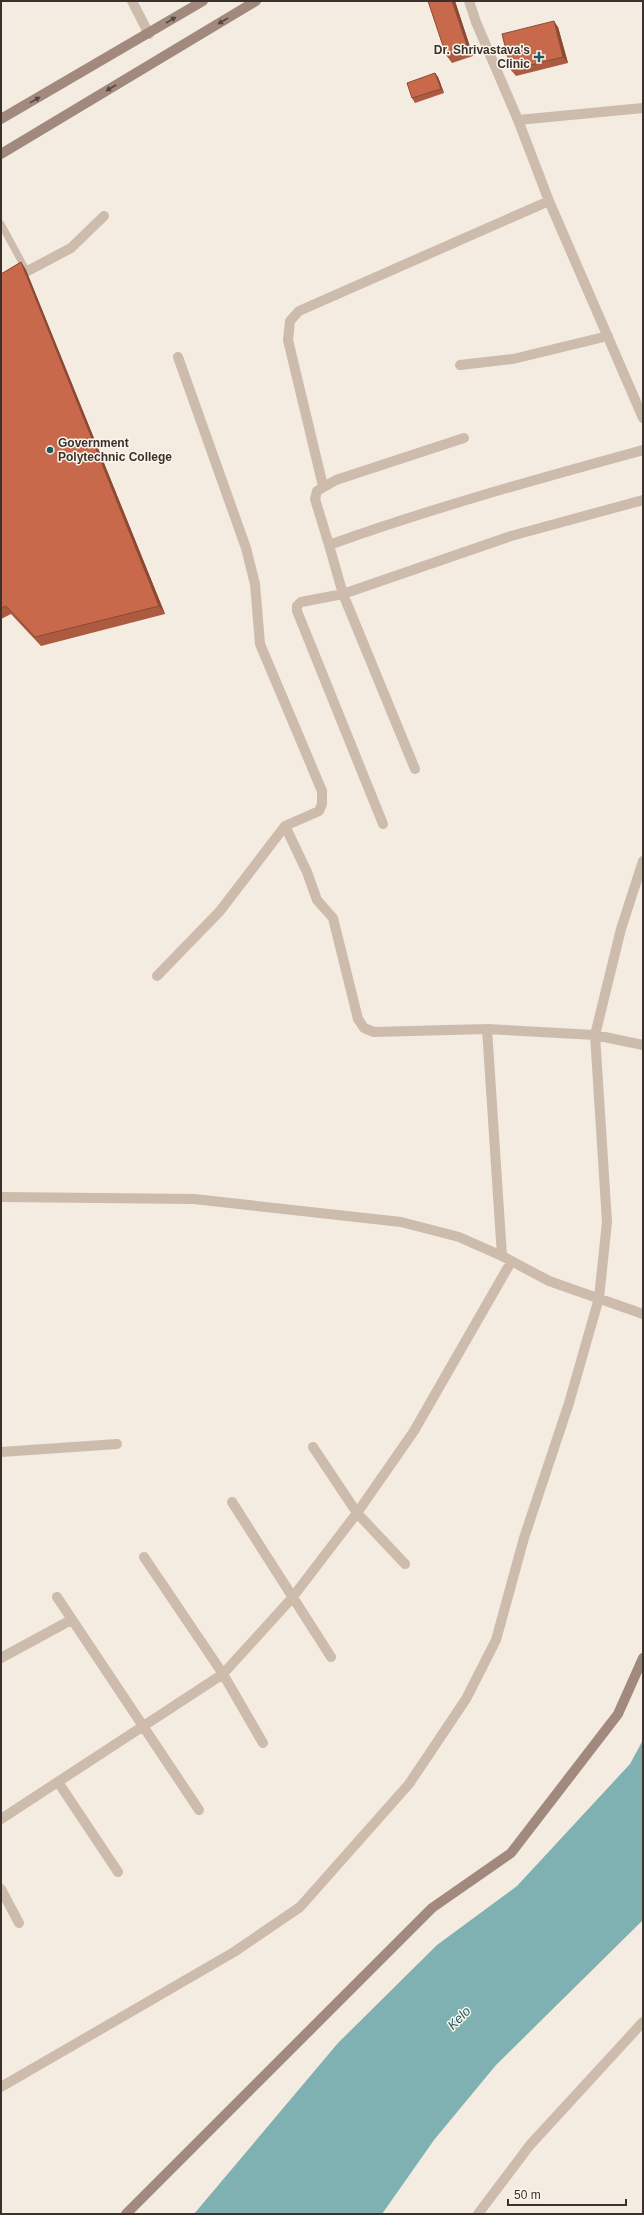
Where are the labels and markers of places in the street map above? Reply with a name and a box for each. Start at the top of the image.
place label: Dr. Shrivastava's Clinic [434,43,530,71]
marker: Dr. Shrivastava's Clinic [533,51,545,63]
place label: Government Polytechnic College [58,436,172,464]
marker: Government Polytechnic College [45,445,55,455]

